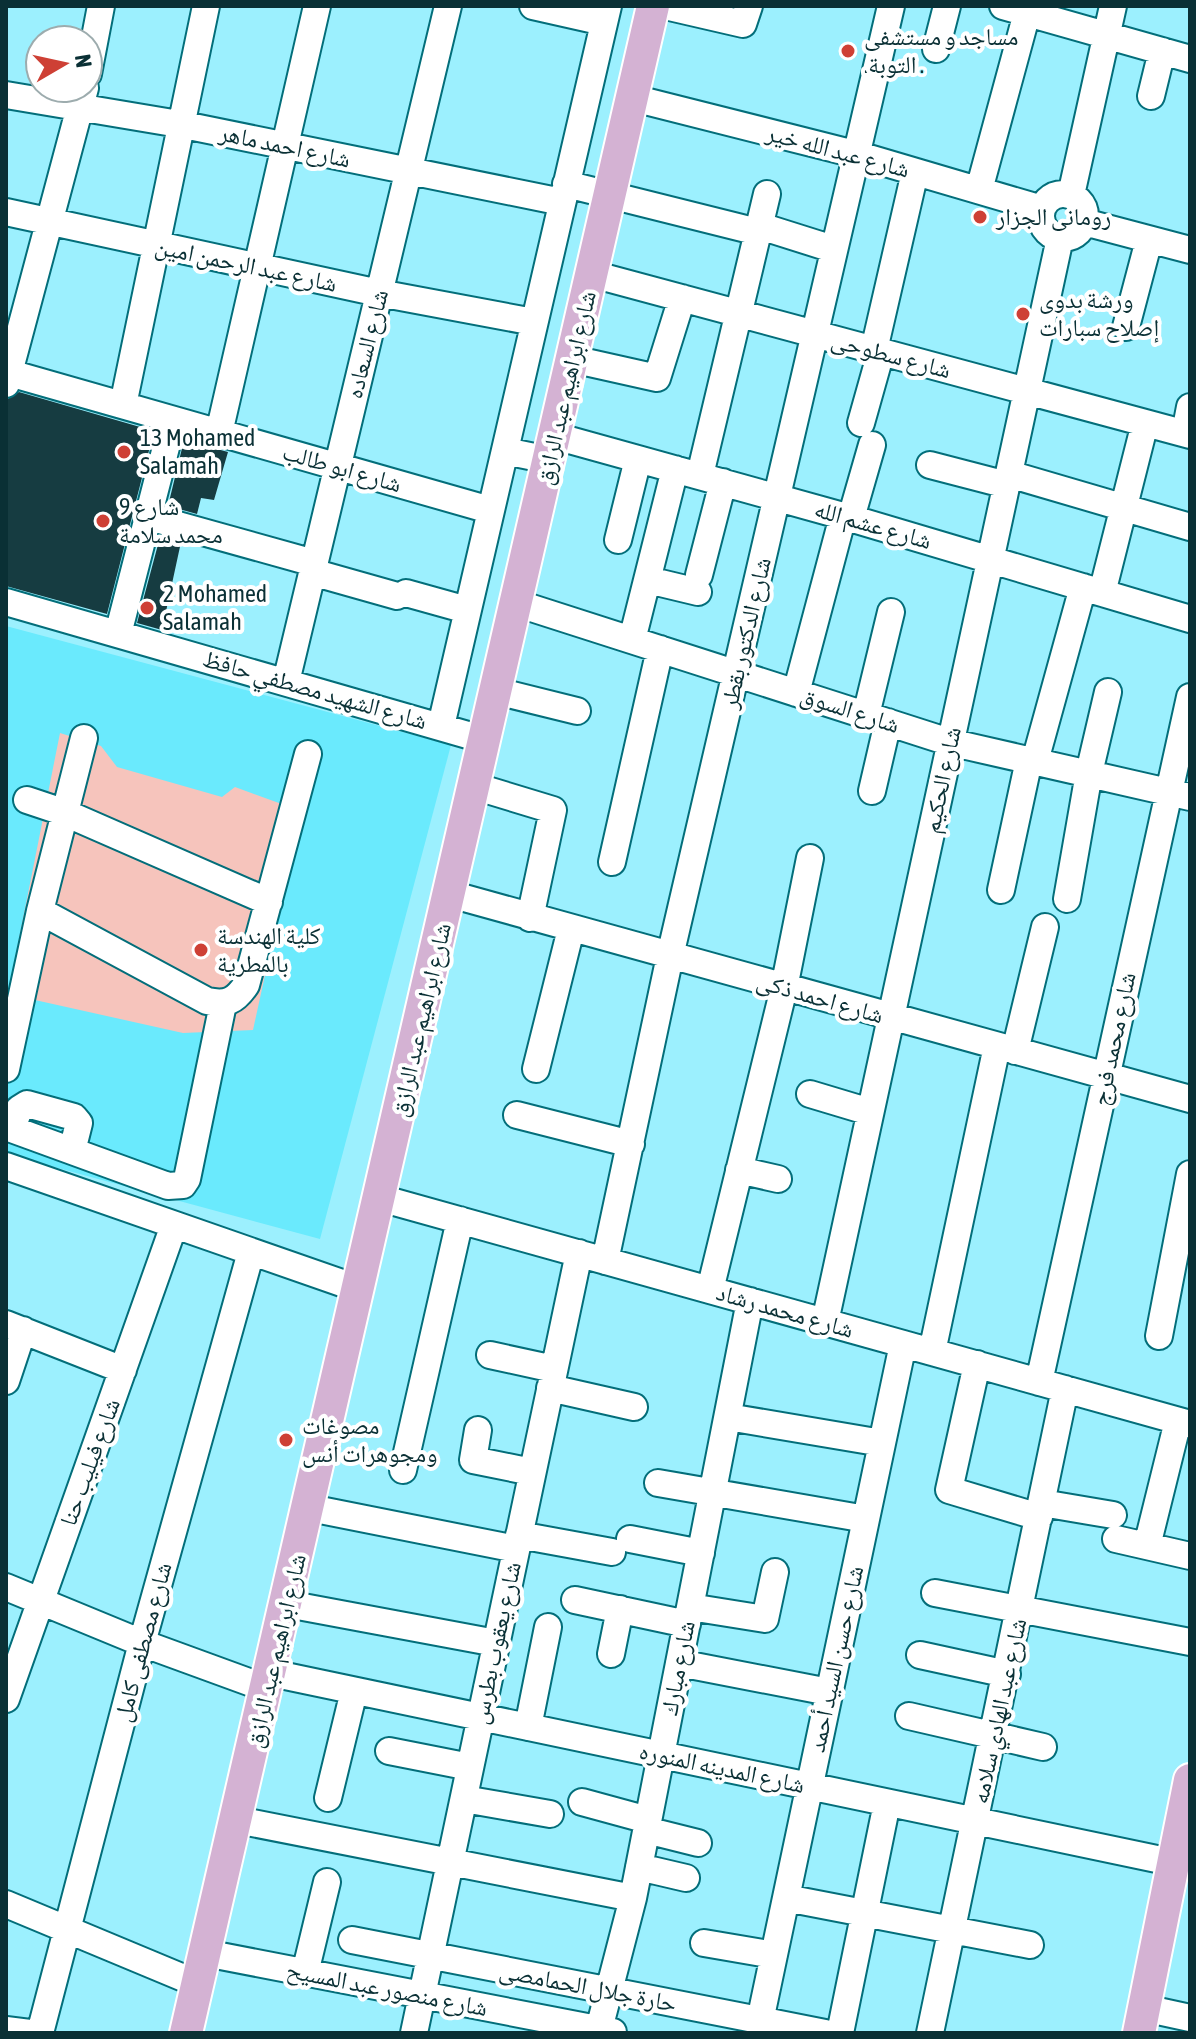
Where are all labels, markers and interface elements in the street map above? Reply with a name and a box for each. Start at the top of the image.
place label: مساجد و مستشفى .التوبة . [864,23,1019,79]
north arrow [24,24,104,104]
marker: مساجد و مستشفى .التوبة . [839,42,857,60]
text: N [70,52,98,69]
street label: شارع احمد ماهر [216,118,353,175]
street label: شارع عبد الله خير [762,118,913,185]
place label: رومانى الجزار [995,203,1111,231]
marker: رومانى الجزار [971,208,989,226]
street label: شارع عبد الرحمن امين [152,232,339,299]
place label: ورشة بدوى إصلاح سبارات [1039,286,1159,343]
street label: شارع السعاده [340,287,395,402]
street label: شارع ابراهيم عبد الرازق [530,288,604,488]
marker: ورشة بدوى إصلاح سبارات [1014,305,1032,323]
street label: شارع سطوحى [828,326,954,385]
place label: 13 Mohamed Salamah [140,424,255,479]
street label: شارع ابو طالب [279,438,405,499]
marker: 13 Mohamed Salamah [115,443,133,461]
place label: 9 شارع محمد سلامة [119,493,223,548]
street label: شارع عشم الله [811,495,935,557]
marker: 9 شارع محمد سلامة [94,512,112,530]
street label: شارع الدكتور بقطر [715,555,778,712]
place label: 2 Mohamed Salamah [163,580,267,635]
marker: 2 Mohamed Salamah [138,599,156,617]
street label: شارع الشهيد مصطفي حافظ [198,645,430,740]
street label: شارع السوق [797,681,903,740]
street label: شارع الحكيم [917,724,969,836]
street label: شارع ابراهيم عبد الرازق [385,920,459,1120]
place label: كلية الهندسة بالمطرية [217,922,321,978]
marker: كلية الهندسة بالمطرية [192,941,210,959]
street label: شارع احمد ذكى [753,967,887,1030]
street label: شارع محمد فرج [1086,970,1143,1108]
street label: شارع محمد رشاد [713,1278,857,1345]
street label: شارع فيليب حنا [54,1395,127,1530]
place label: مصوغات ومجوهرات أنس [302,1412,438,1468]
marker: مصوغات ومجوهرات أنس [277,1431,295,1449]
street label: شارع ابراهيم عبد الرازق [240,1551,314,1751]
street label: شارع مصطفى كامل [108,1559,179,1725]
street label: شارع يعقوب بطرس [465,1559,528,1727]
street label: شارع حسن السيد أحمد [803,1563,870,1755]
street label: شارع عبد الهادي سلامه [966,1616,1037,1807]
street label: شارع مبارك [655,1618,702,1718]
street label: شارع المدينه المنوره [637,1737,807,1800]
street label: شارع منصور عبد المسيح [284,1956,490,2023]
street label: حارة جلال الحمامصى [497,1956,679,2018]

